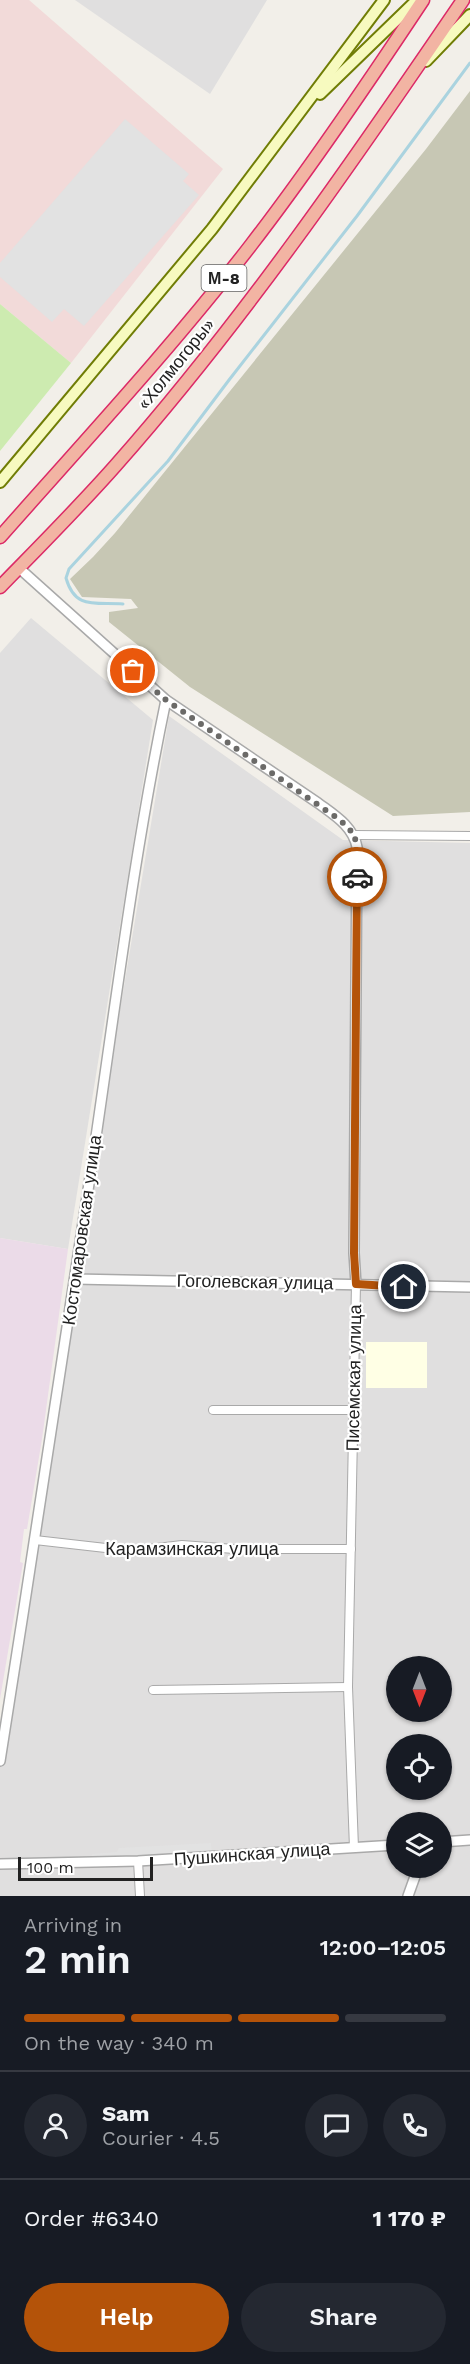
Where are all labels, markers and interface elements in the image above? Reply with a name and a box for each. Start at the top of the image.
road number: М-8 [202,265,246,291]
street label: «Холмогоры» [132,314,219,413]
pin [107,645,158,696]
icon: bag [116,654,149,687]
courier [327,847,387,907]
icon: car [341,861,374,894]
street label: Костомаровская улица [58,1132,105,1326]
pin [378,1261,429,1312]
street label: Гоголевская улица [176,1270,335,1293]
icon: home [387,1270,420,1303]
street label: Писемская улица [342,1303,365,1452]
street label: Карамзинская улица [105,1538,280,1559]
north arrow [386,1656,452,1722]
map controls [386,1656,452,1878]
button: locate [386,1734,452,1800]
button: layers [386,1812,452,1878]
street label: Пушкинская улица [173,1837,332,1869]
scale bar [18,1854,153,1882]
text: 100 m [27,1858,74,1877]
text: Arriving in [24,1913,122,1937]
text: 12:00–12:05 [320,1935,446,1960]
text: 2 min [24,1937,131,1982]
text: On the way · 340 m [24,2031,214,2055]
button: person [24,2094,87,2157]
button: chat [305,2094,368,2157]
button: phone [383,2094,446,2157]
text: Sam [102,2101,150,2126]
text: Courier · 4.5 [102,2126,220,2150]
text: Order #6340 [24,2206,159,2231]
text: 1 170 ₽ [373,2206,446,2231]
button: Help [24,2283,229,2352]
button: Share [241,2283,446,2352]

